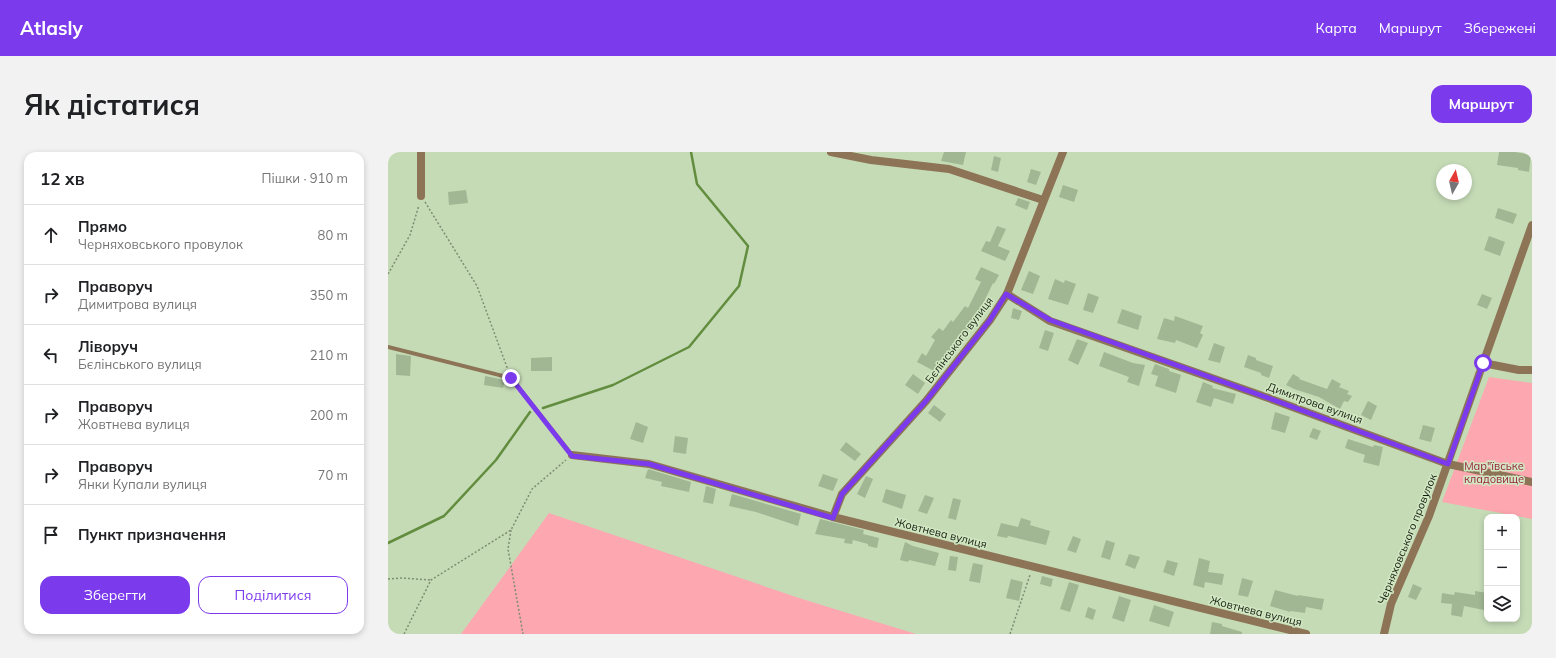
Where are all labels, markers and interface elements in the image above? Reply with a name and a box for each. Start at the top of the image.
text: Atlasly [20,16,83,40]
text: Карта [1316,19,1357,37]
text: Маршрут [1379,19,1442,37]
text: Збережені [1464,19,1536,37]
button: Маршрут [1431,85,1532,123]
text: Як дістатися [24,87,200,122]
north arrow [1436,164,1472,200]
text: 12 хв [40,168,84,189]
text: Пішки · 910 m [261,170,348,186]
text: Прямо [78,217,127,236]
icon: ahead [40,224,62,246]
text: 80 m [318,227,348,243]
text: Черняховського провулок [78,236,243,252]
text: Праворуч [78,277,153,296]
icon: right [40,284,62,306]
text: 350 m [310,287,348,303]
street label: Бєлінського вулиця [922,294,996,386]
text: Димитрова вулиця [78,296,197,312]
text: Ліворуч [78,337,138,356]
icon: left [40,344,62,366]
text: 210 m [310,347,348,363]
route start [1474,354,1492,372]
text: Бєлінського вулиця [78,356,202,372]
route end [502,369,520,387]
street label: Димитрова вулиця [1265,379,1365,427]
text: Праворуч [78,397,153,416]
icon: right [40,404,62,426]
text: 200 m [310,407,348,423]
text: Жовтнева вулиця [78,416,190,432]
text: Праворуч [78,457,153,476]
park label: Мар"ївське кладовище [1464,459,1524,486]
icon: right [40,464,62,486]
text: 70 m [318,467,348,483]
street label: Черняховського провулок [1374,472,1440,606]
text: Янки Купали вулиця [78,476,207,492]
map controls [1484,514,1520,622]
button: + [1484,514,1520,550]
street label: Жовтнева вулиця [893,515,989,551]
icon: arrive [40,524,62,546]
text: Пункт призначення [78,525,226,544]
button: − [1484,550,1520,586]
button: Зберегти [40,576,190,614]
button: Поділитися [198,576,348,614]
button: layers [1484,586,1520,622]
street label: Жовтнева вулиця [1208,593,1304,629]

